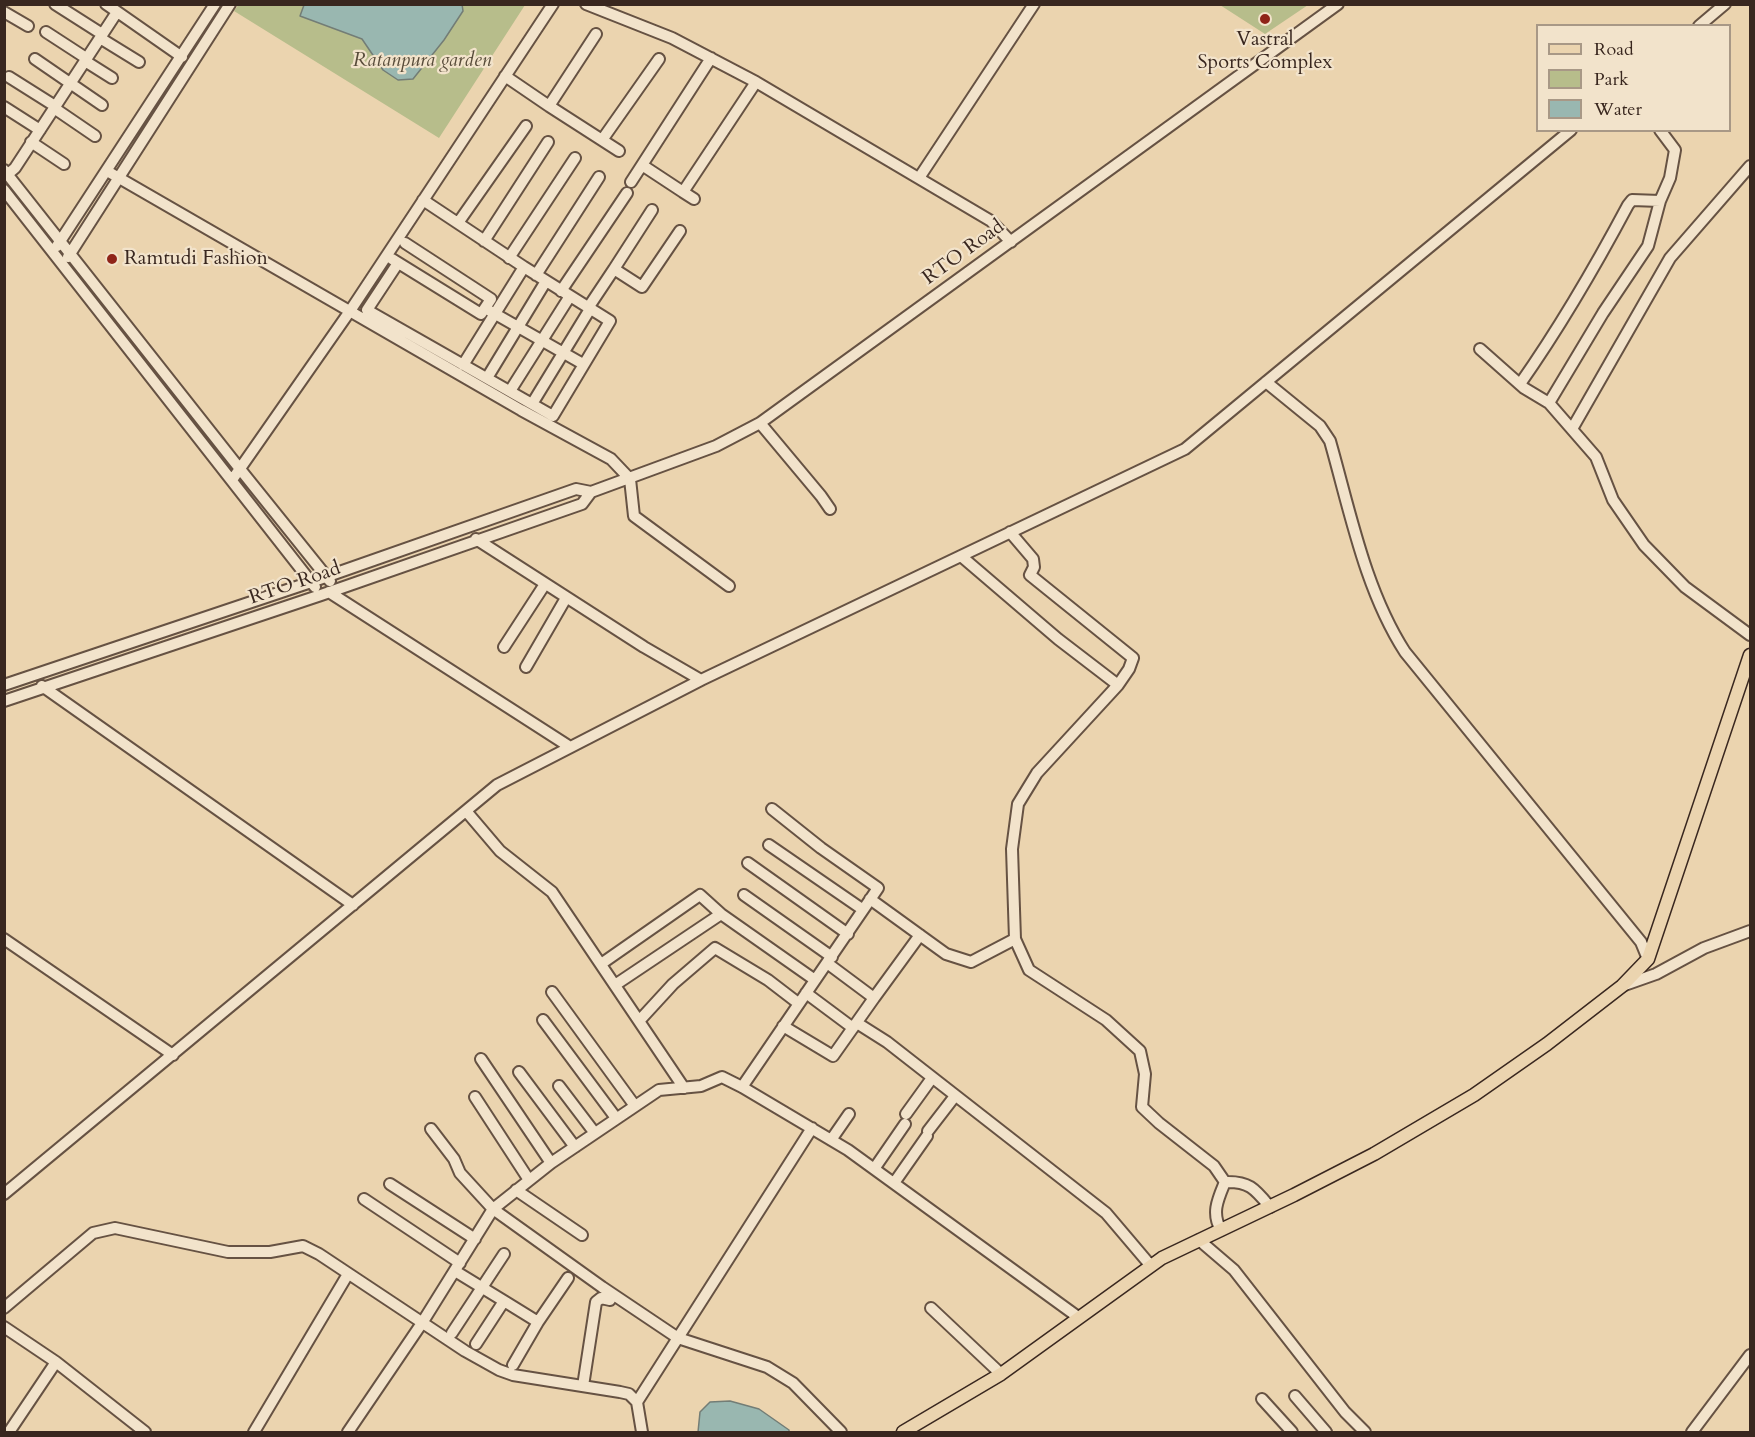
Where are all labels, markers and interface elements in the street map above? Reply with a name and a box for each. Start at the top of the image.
marker: Vastral Sports Complex [1258,12,1272,26]
legend [1536,24,1731,132]
place label: Vastral Sports Complex [1198,28,1332,75]
text: Road [1594,37,1634,62]
park label: Ratanpura garden [353,49,491,73]
text: Park [1594,67,1629,92]
text: Water [1594,97,1642,122]
street label: RTO Road [918,215,1010,291]
place label: Ramtudi Fashion [124,247,268,271]
marker: Ramtudi Fashion [105,252,119,266]
street label: RTO Road [246,557,344,611]

